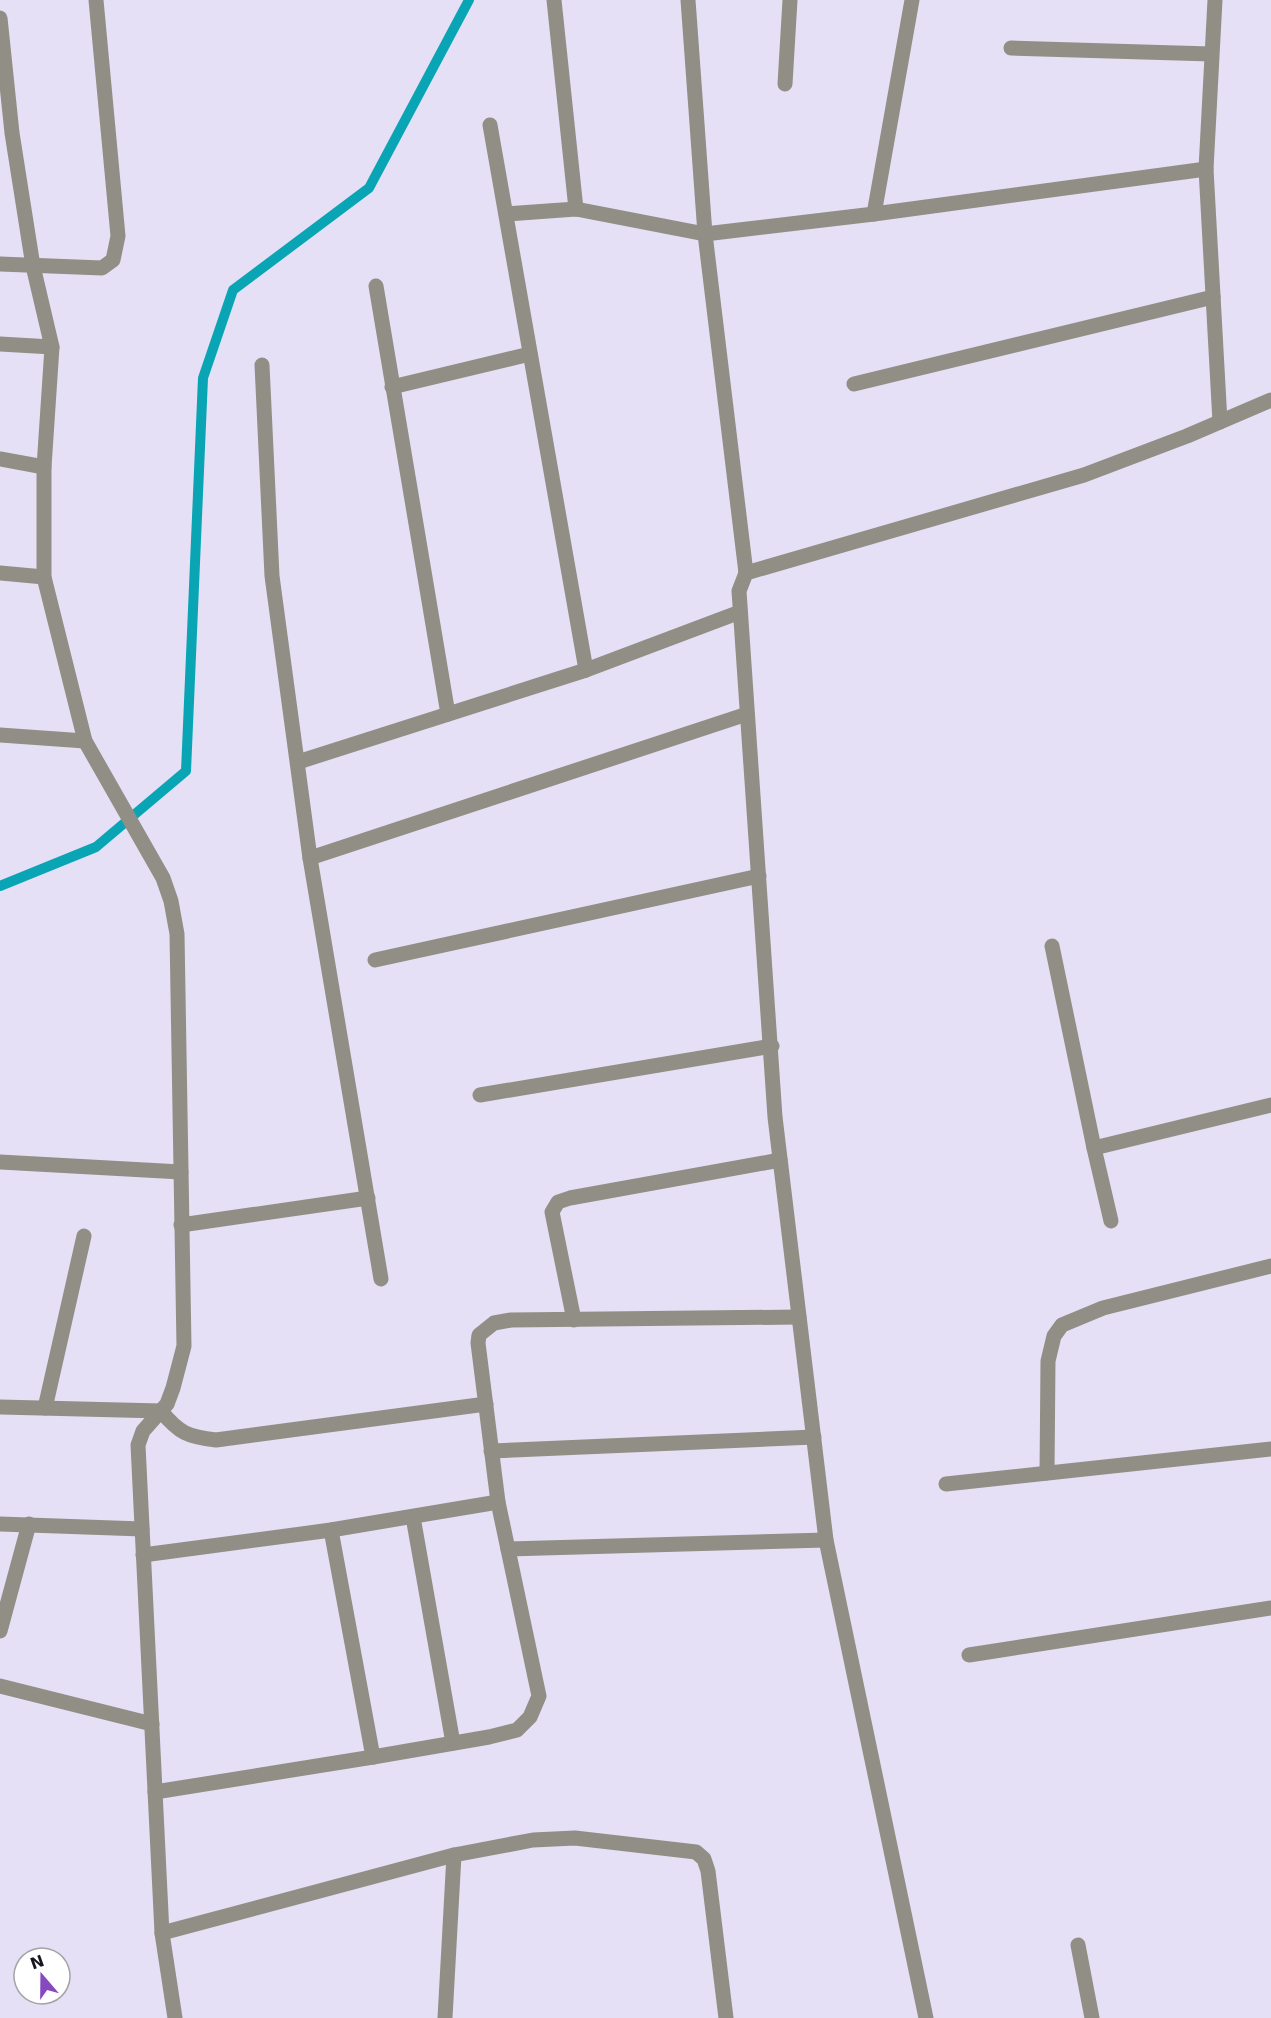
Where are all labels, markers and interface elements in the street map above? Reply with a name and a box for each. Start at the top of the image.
north arrow [12,1946,72,2006]
text: N [27,1951,47,1974]

